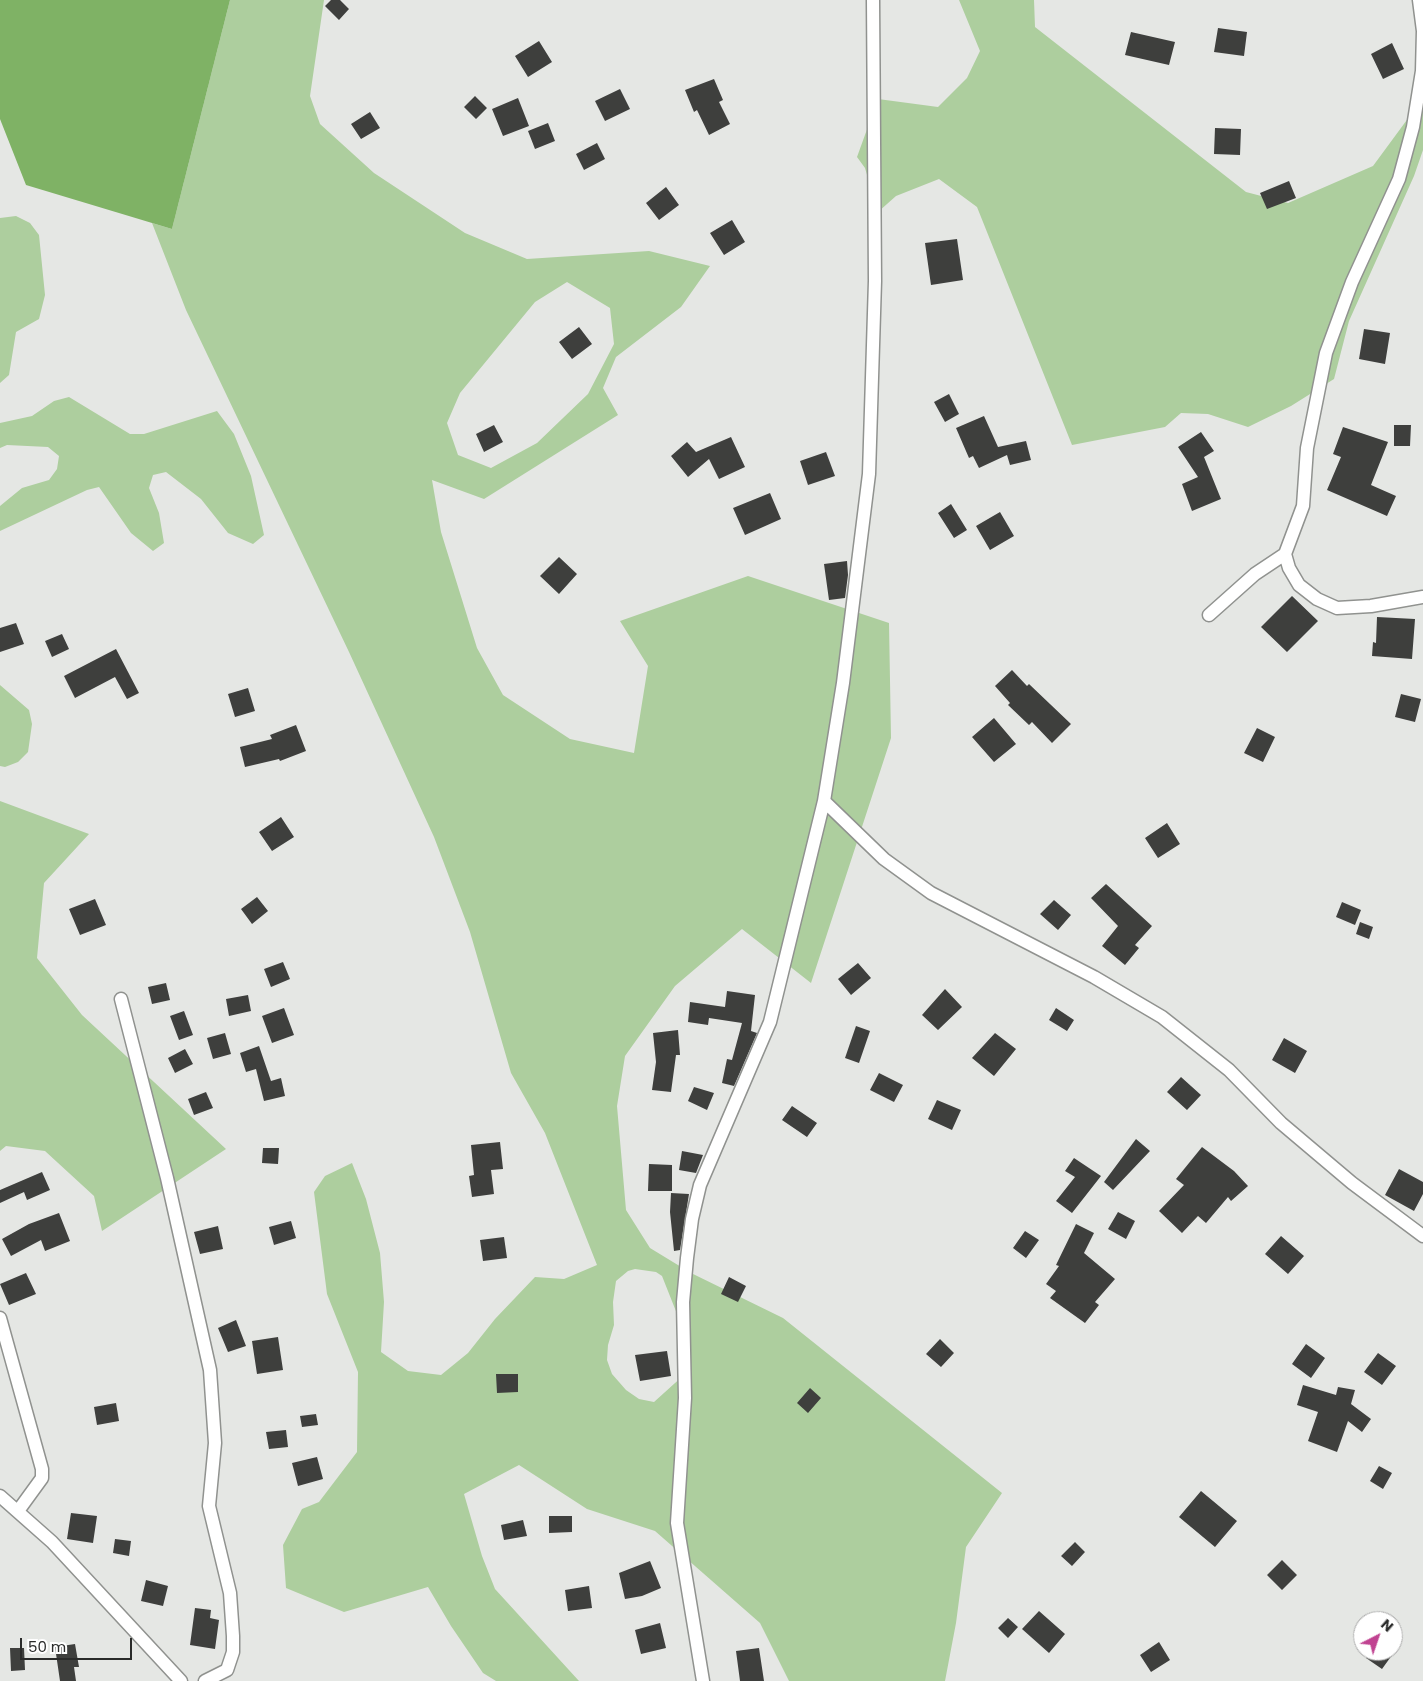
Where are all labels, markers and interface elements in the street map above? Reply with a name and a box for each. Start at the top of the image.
north arrow [1353,1611,1403,1661]
text: N [1377,1614,1398,1636]
scale bar [22,1628,135,1660]
text: 50 m [28,1636,66,1657]

